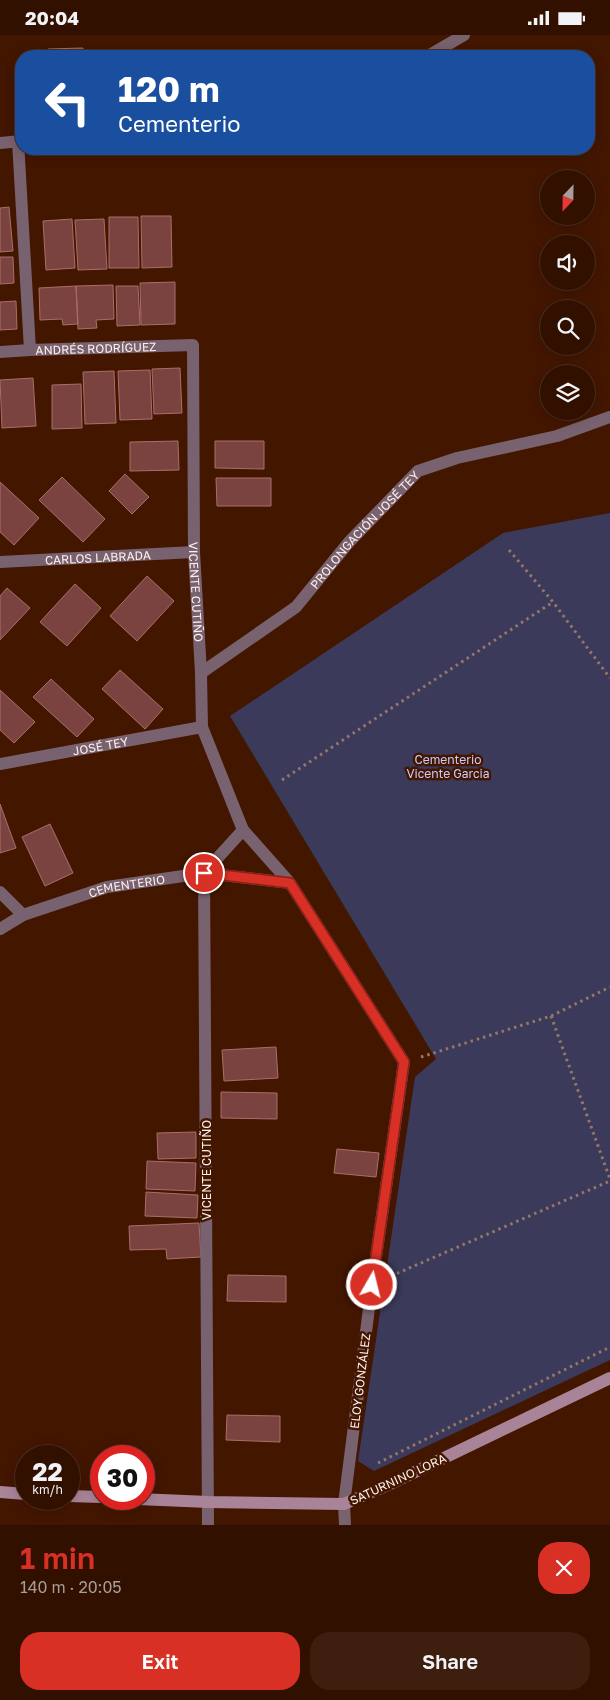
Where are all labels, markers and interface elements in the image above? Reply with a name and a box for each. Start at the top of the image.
text: 20:04 [25,6,79,29]
text: 120 m [118,68,220,110]
icon: left [35,70,100,135]
text: Cementerio [118,110,241,137]
north arrow [540,170,595,225]
map controls [540,170,595,420]
button: sound [540,235,595,290]
button: search [540,300,595,355]
street label: ANDRÉS RODRÍGUEZ [35,339,157,357]
button: layers [540,365,595,420]
street label: PROLONGACIÓN JOSÉ TEY [307,467,422,592]
street label: VICENTE CUTIÑO [186,542,207,642]
street label: CARLOS LABRADA [45,547,151,567]
street label: JOSÉ TEY [71,733,130,758]
park label: Cementerio Vicente Garcia [406,752,490,781]
pin [183,852,225,894]
icon: arrive [190,859,218,887]
street label: CEMENTERIO [86,871,166,900]
street label: VICENTE CUTIÑO [199,1120,214,1220]
position arrow [345,1258,397,1310]
street label: ELOY GONZÁLEZ [347,1332,373,1430]
speed limit sign: 30 [90,1445,155,1510]
street label: SATURNINO LORA [348,1450,448,1508]
text: 22 [32,1456,63,1487]
text: km/h [32,1482,63,1497]
text: 1 min [20,1540,95,1576]
button: close [538,1542,590,1594]
text: 140 m · 20:05 [20,1577,122,1597]
button: Exit [20,1632,300,1690]
button: Share [310,1632,590,1690]

